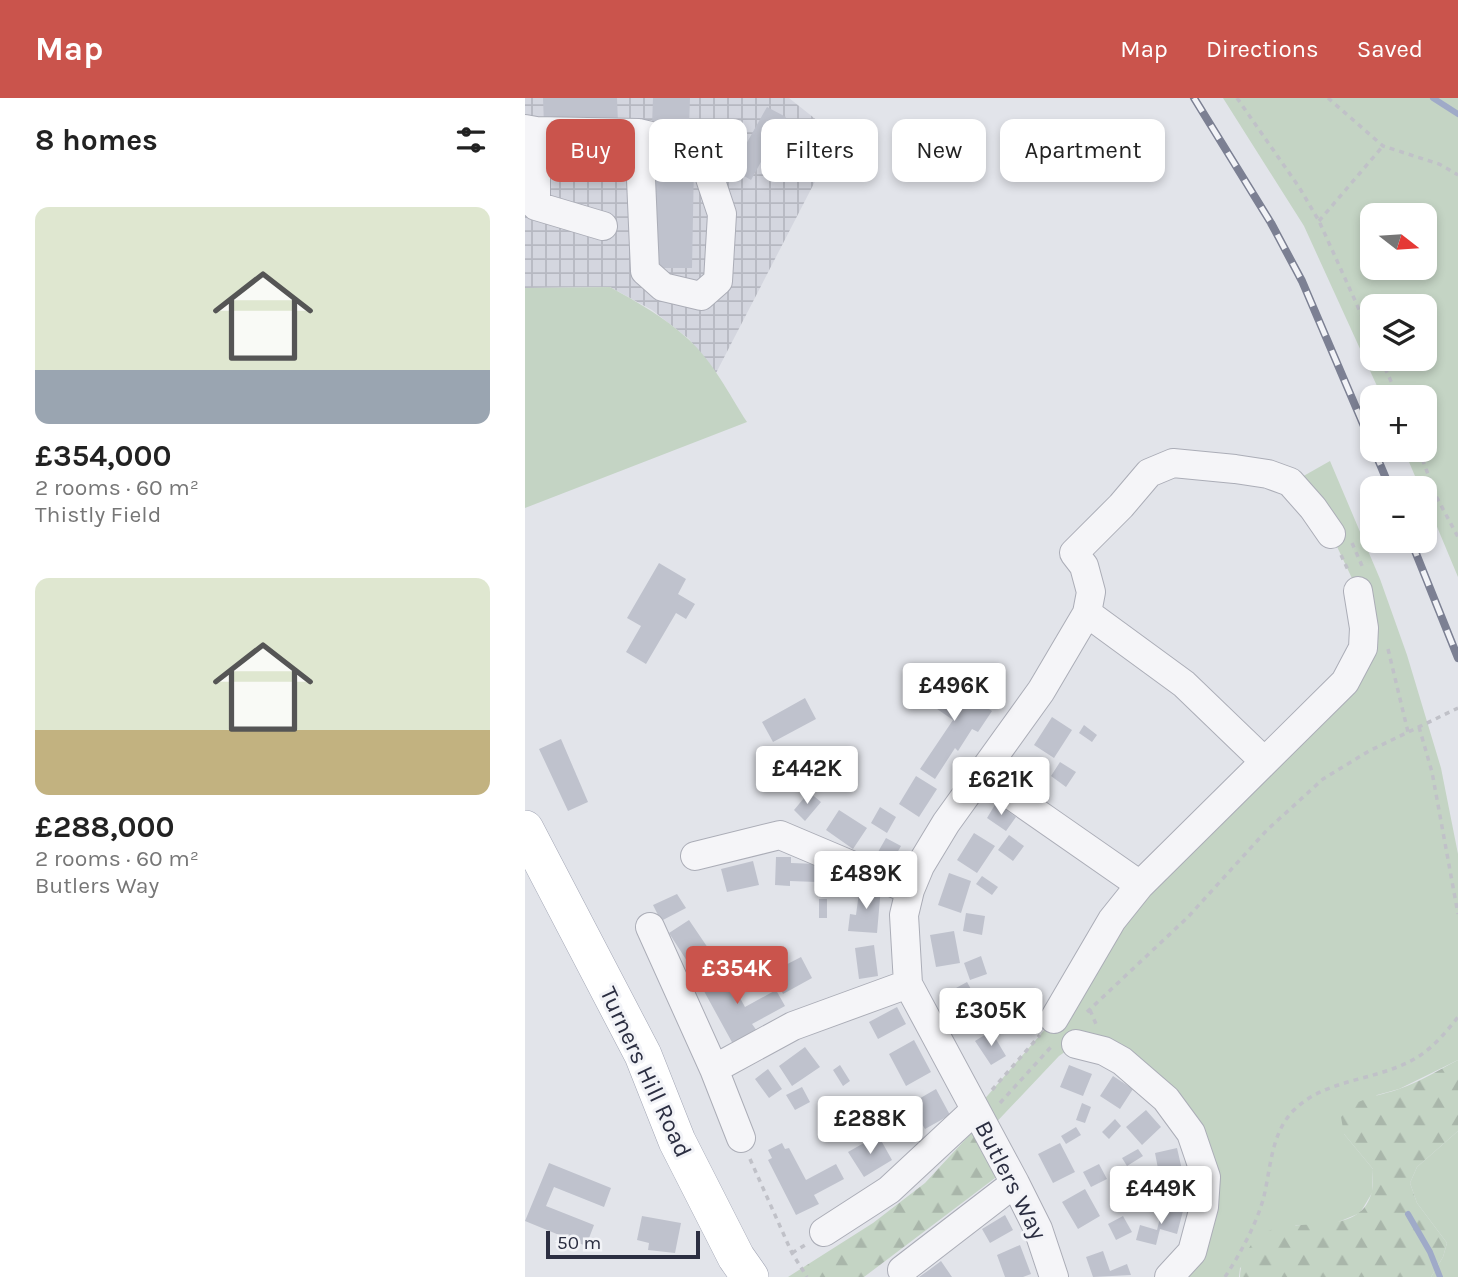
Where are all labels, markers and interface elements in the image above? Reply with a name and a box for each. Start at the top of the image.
text: Map [35,30,103,68]
text: Map [1120,35,1168,63]
text: Directions [1206,35,1319,63]
text: Saved [1357,35,1423,63]
chip: Buy [546,119,635,182]
chip: Rent [649,119,747,182]
chip: Filters [761,119,878,182]
chip: New [892,119,986,182]
chip: Apartment [1000,119,1165,182]
icon: filters [452,121,490,159]
text: 8 homes [35,122,158,158]
north arrow [1360,203,1437,280]
map controls [1360,203,1437,553]
icon: home [200,253,326,379]
button: layers [1360,294,1437,371]
button: + [1360,385,1437,462]
text: £354,000 [35,438,172,474]
text: 2 rooms · 60 m² [35,474,199,501]
button: − [1360,476,1437,553]
text: Thistly Field [35,501,161,528]
icon: home [200,624,326,750]
pin: £496K [905,664,1003,723]
text: £496K [919,672,989,699]
pin: £442K [758,746,856,806]
text: £442K [772,755,842,782]
pin: £621K [952,758,1050,817]
text: £621K [969,766,1033,793]
text: £288,000 [35,809,175,845]
text: 2 rooms · 60 m² [35,845,199,872]
pin: £489K [817,852,915,911]
text: £489K [830,860,902,887]
text: Butlers Way [35,872,159,899]
pin: £354K [688,946,786,1006]
text: £354K [702,955,772,982]
street label: Turners Hill Road [594,982,698,1162]
pin: £305K [942,988,1040,1048]
text: £305K [955,997,1027,1024]
pin: £288K [821,1096,919,1156]
text: £288K [834,1105,906,1132]
street label: Butlers Way [969,1116,1053,1244]
pin: £449K [1112,1166,1210,1226]
text: £449K [1126,1175,1196,1202]
scale bar [546,1228,700,1260]
text: 50 m [557,1232,601,1254]

